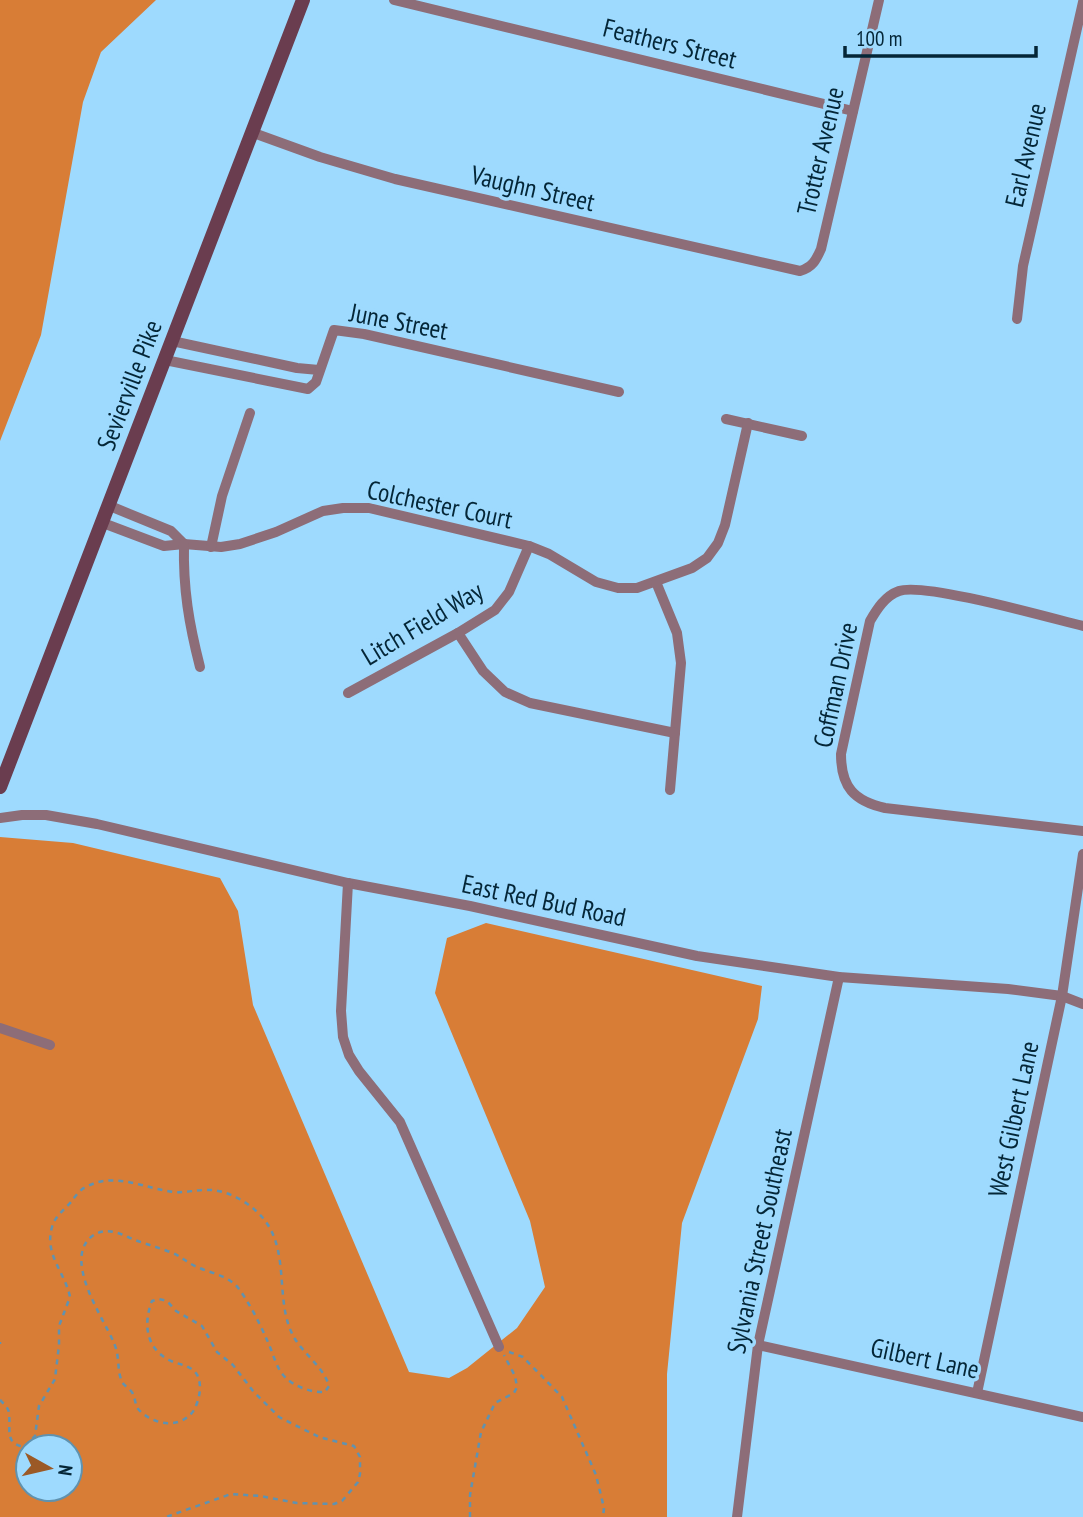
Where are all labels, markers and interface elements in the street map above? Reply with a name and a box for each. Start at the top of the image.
street label: Feathers Street [600,10,740,76]
scale bar [845,14,1036,58]
text: 100 m [856,25,902,52]
street label: Trotter Avenue [789,84,851,218]
street label: Earl Avenue [997,100,1053,210]
street label: Vaughn Street [467,158,598,218]
street label: June Street [346,295,451,347]
street label: Sevierville Pike [89,315,169,455]
street label: Colchester Court [364,473,516,535]
street label: Litch Field Way [355,574,489,672]
street label: Coffman Drive [806,619,864,751]
street label: East Red Bud Road [459,867,629,933]
street label: West Gilbert Lane [980,1038,1046,1200]
street label: Sylvania Street Southeast [719,1126,799,1356]
street label: Gilbert Lane [868,1330,982,1386]
north arrow [14,1433,84,1503]
text: N [53,1464,78,1477]

